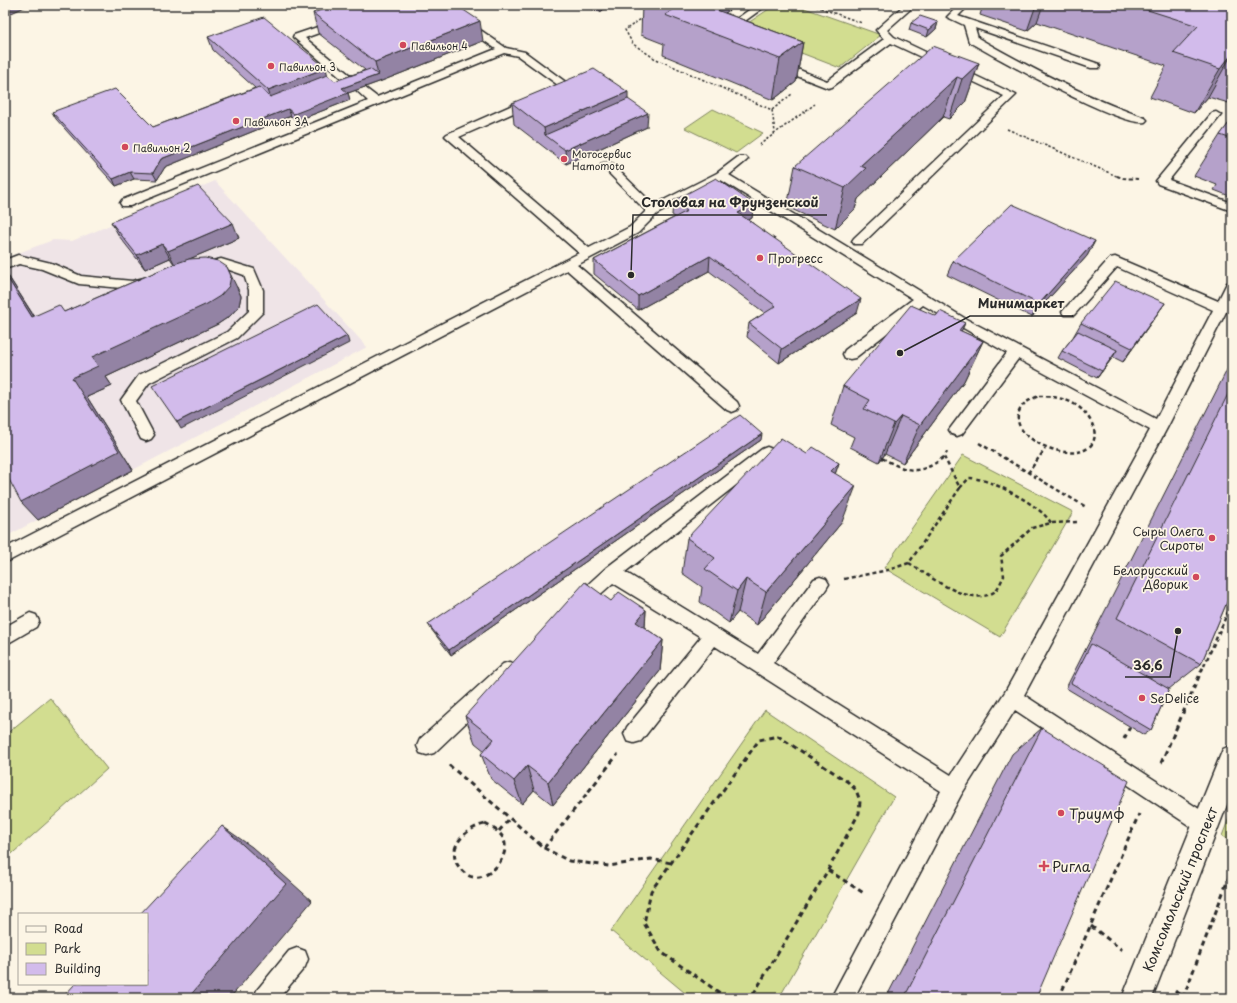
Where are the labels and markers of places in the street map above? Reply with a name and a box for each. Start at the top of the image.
place label: Павильон 4 [411,38,468,53]
marker: Павильон 4 [398,40,408,50]
place label: Павильон 3 [279,59,336,74]
marker: Павильон 3 [266,61,276,71]
place label: Павильон 3А [244,114,309,129]
marker: Павильон 3А [231,116,241,126]
place label: Павильон 2 [133,140,190,155]
marker: Павильон 2 [120,142,130,152]
place label: Мотосервис Hamomoto [572,146,631,173]
marker: Мотосервис Hamomoto [559,154,569,164]
callout: Столовая на Фрунзенской [633,190,827,215]
place label: Прогресс [768,249,823,267]
marker: Прогресс [755,253,765,263]
callout: Минимаркет [970,291,1073,316]
place label: Сыры Олега Сироты [1133,522,1205,554]
marker: Сыры Олега Сироты [1207,533,1217,543]
place label: Белорусский Дворик [1113,561,1189,593]
marker: Белорусский Дворик [1191,572,1201,582]
callout: 36,6 [1125,652,1170,677]
place label: SeDelice [1150,689,1199,707]
marker: SeDelice [1137,693,1147,703]
place label: Триумф [1069,803,1125,824]
marker: Триумф [1056,808,1066,818]
place label: Ригла [1052,856,1091,877]
marker: Ригла [1039,861,1049,871]

